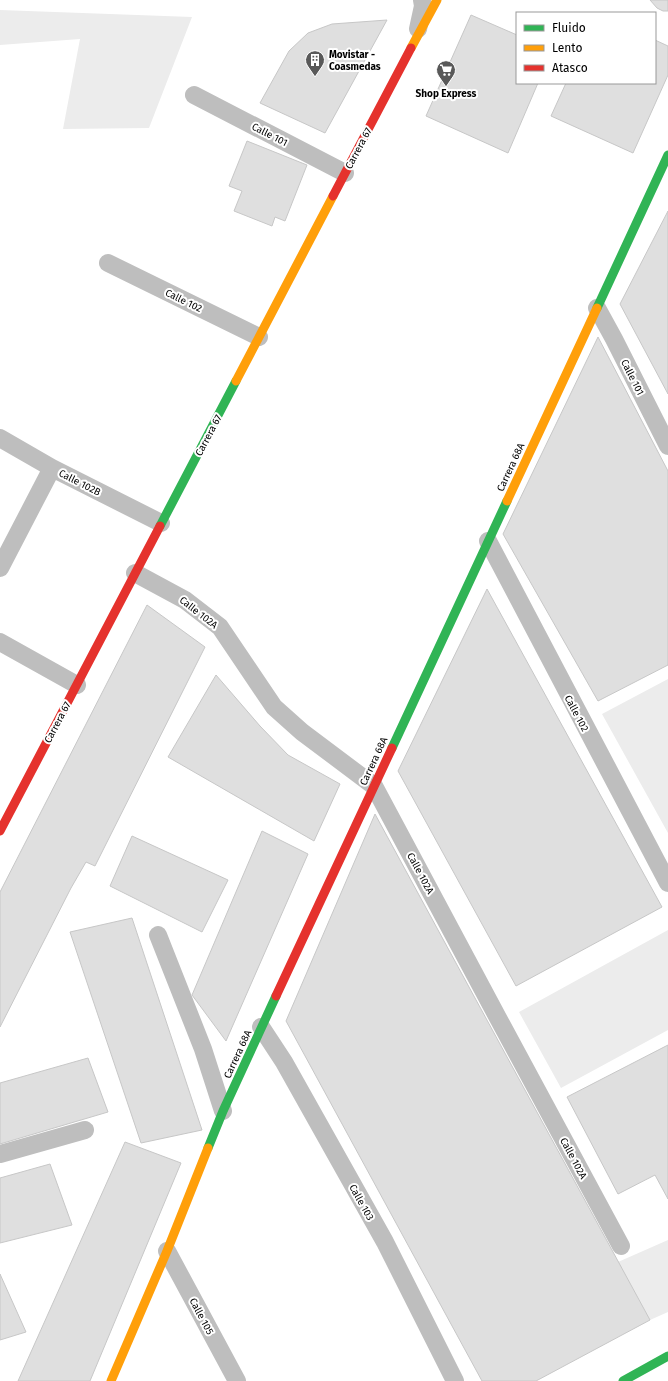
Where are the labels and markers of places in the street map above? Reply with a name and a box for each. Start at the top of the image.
building icon: Movistar - Coasmedas [304,49,326,77]
place label: Movistar - Coasmedas [329,49,381,73]
supermarket icon: Shop Express [435,59,457,87]
place label: Shop Express [416,88,477,100]

